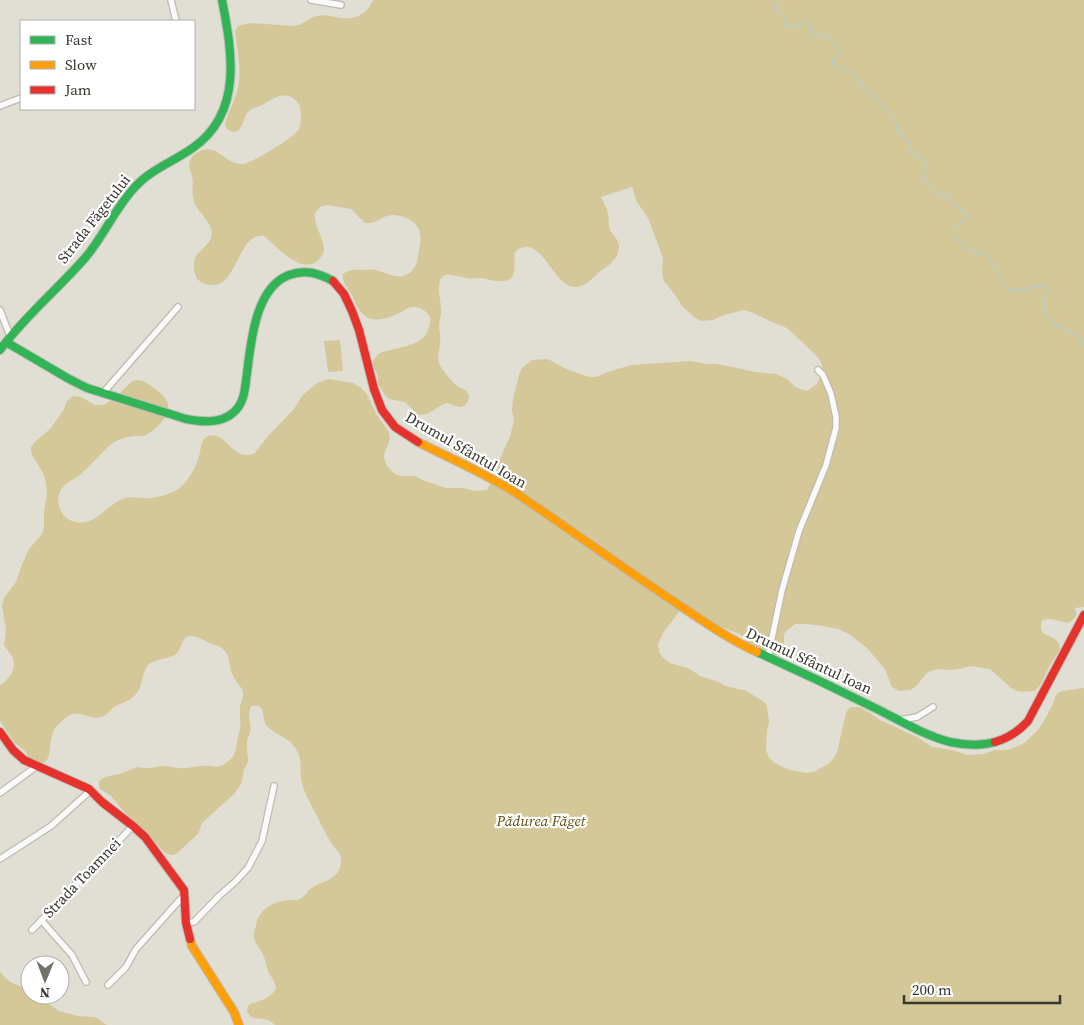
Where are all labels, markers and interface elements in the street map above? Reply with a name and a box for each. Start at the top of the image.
legend [20,20,195,110]
text: Fast [65,29,92,50]
text: Slow [65,54,97,75]
text: Jam [64,79,92,100]
street label: Strada Făgetului [52,170,135,268]
street label: Drumul Sfântul Ioan [402,406,531,493]
street label: Drumul Sfântul Ioan [743,622,876,699]
park label: Pădurea Făget [496,810,587,831]
street label: Strada Toamnei [38,833,125,922]
north arrow [20,955,70,1005]
scale bar [904,972,1060,1004]
text: 200 m [912,979,952,1000]
text: N [39,983,50,1003]

